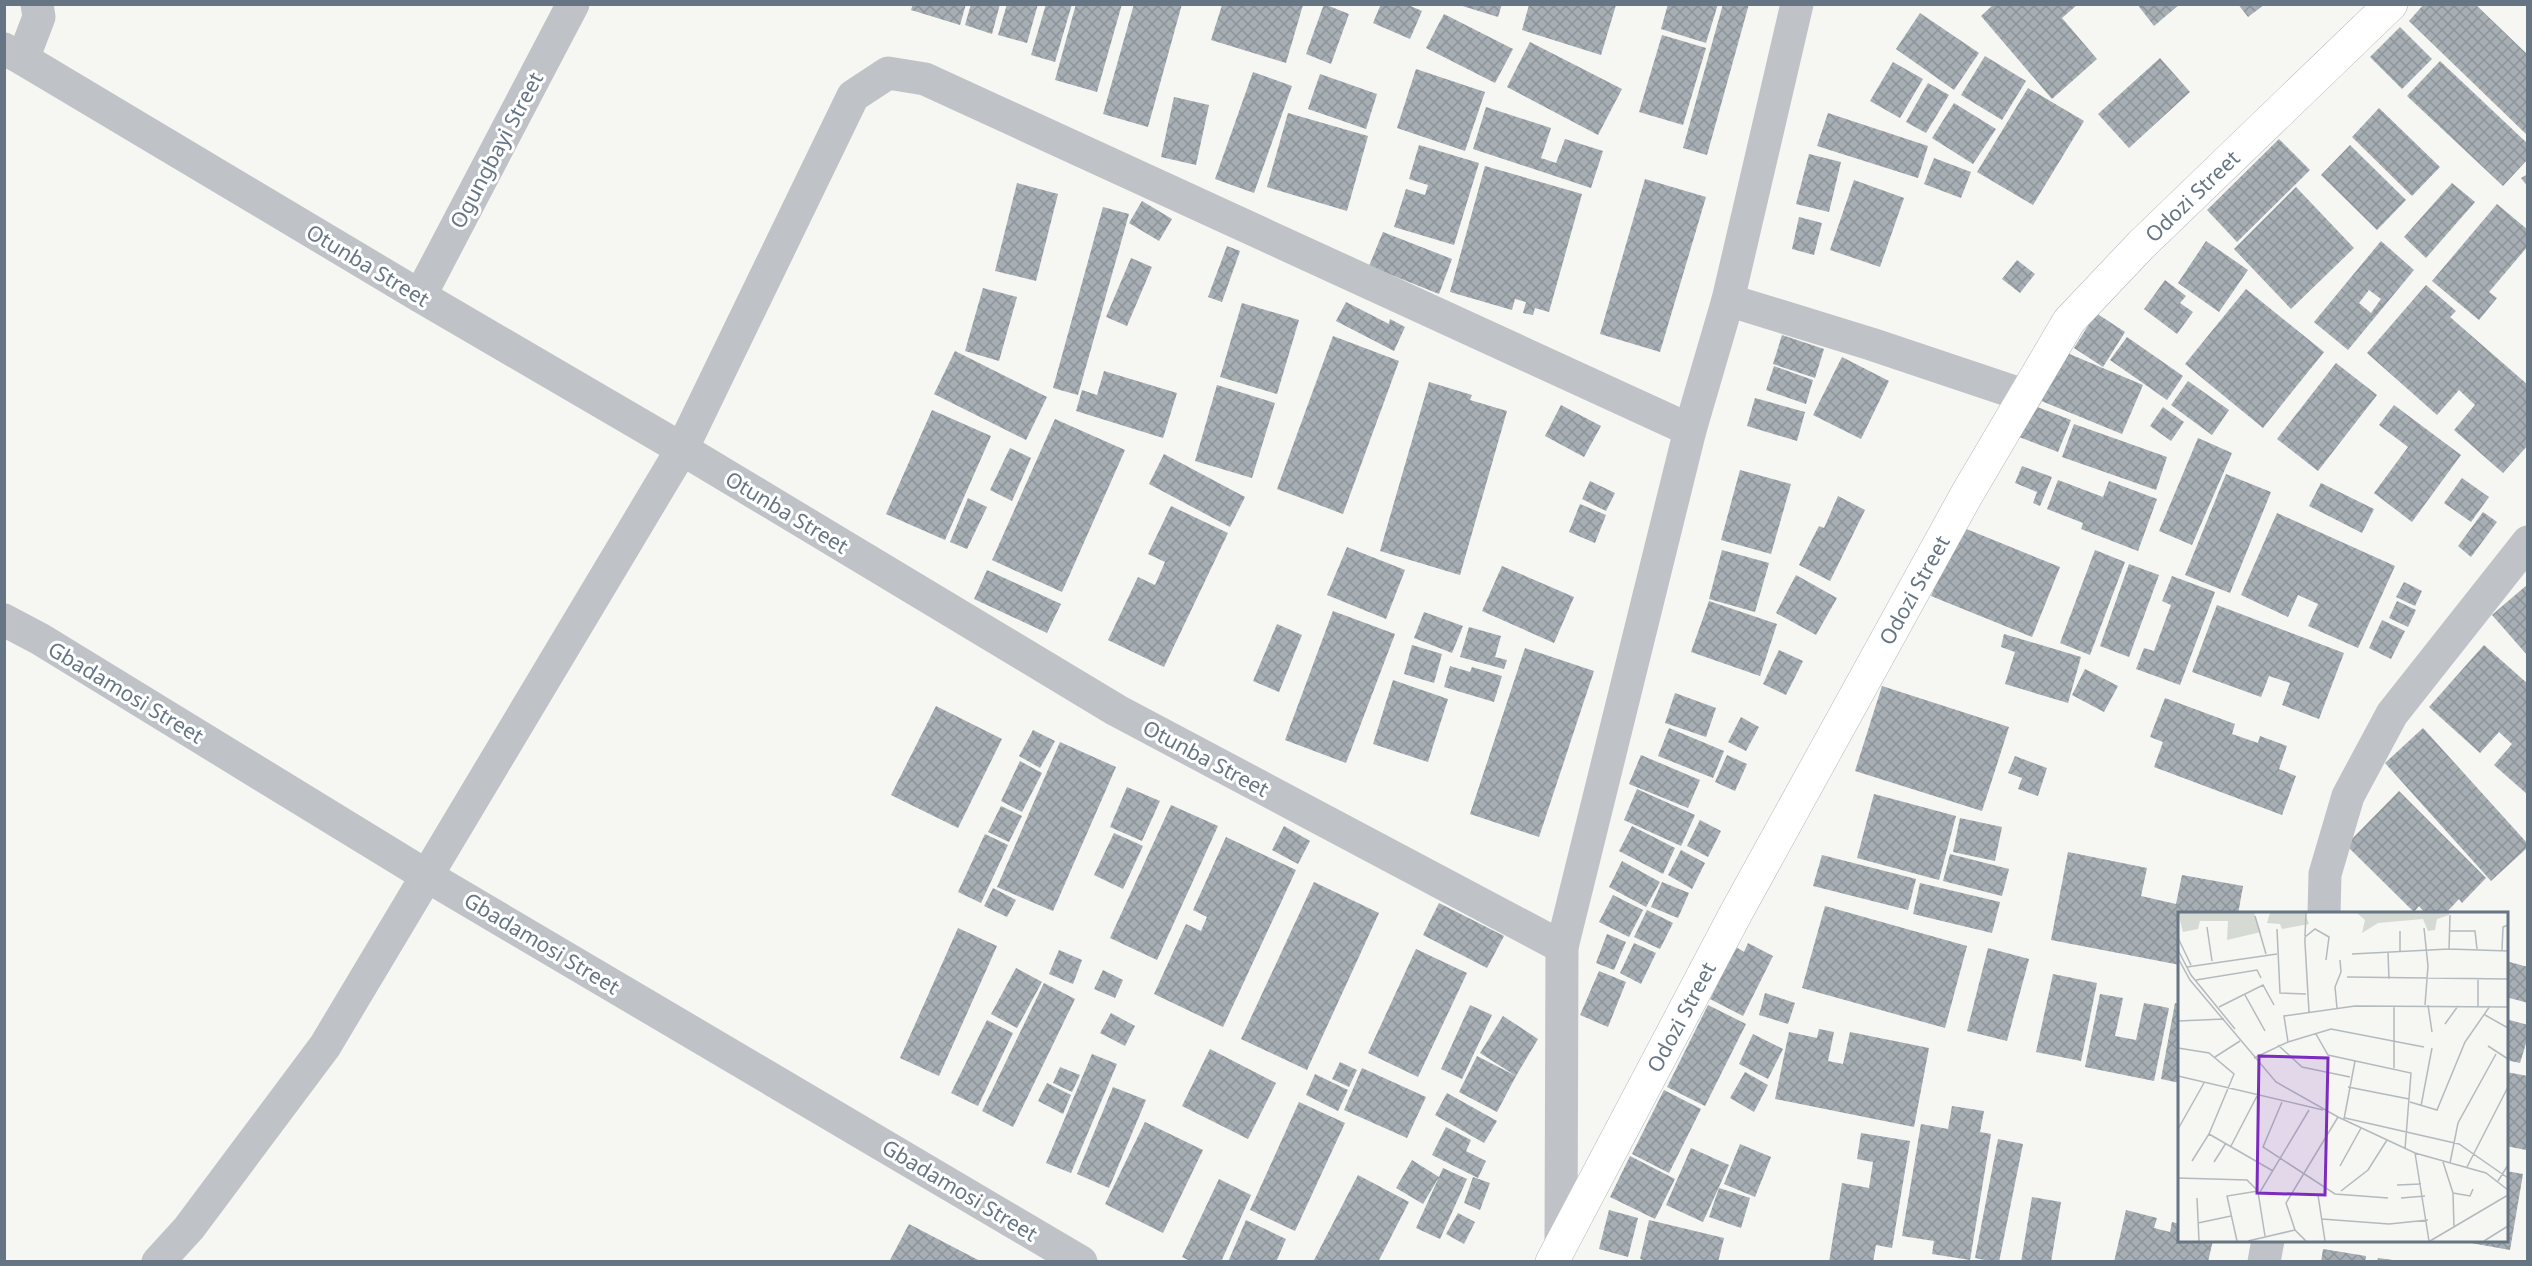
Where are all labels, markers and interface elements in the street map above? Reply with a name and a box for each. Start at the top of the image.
street label: Ogungbayi Street [443,67,549,233]
street label: Odozi Street [2139,144,2246,248]
street label: Otunba Street [301,217,435,313]
street label: Otunba Street [720,464,854,560]
street label: Odozi Street [1872,530,1956,650]
street label: Gbadamosi Street [43,635,209,750]
street label: Otunba Street [1138,713,1274,803]
street label: Gbadamosi Street [459,886,625,1001]
inset map [2178,912,2508,1242]
street label: Odozi Street [1640,957,1722,1077]
street label: Gbadamosi Street [877,1133,1043,1248]

